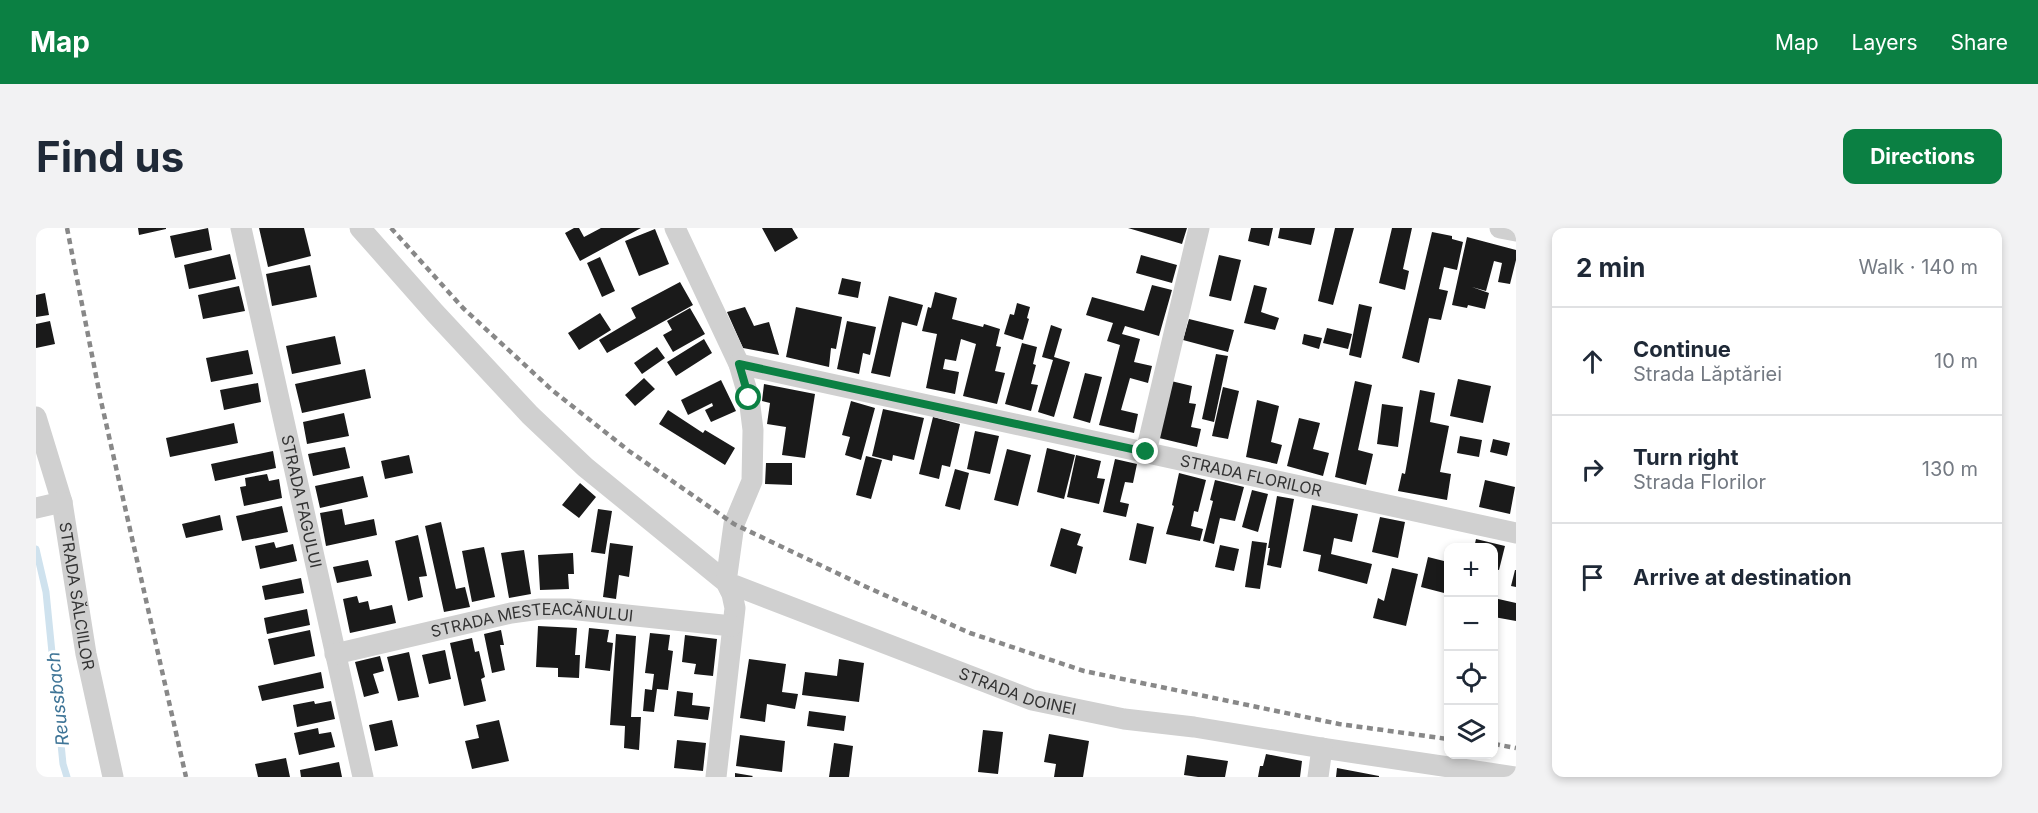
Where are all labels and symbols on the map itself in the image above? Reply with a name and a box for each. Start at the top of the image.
route start [735,384,761,410]
street label: STRADA FAGULUI [277,433,326,570]
route end [1132,438,1158,464]
street label: STRADA FLORILOR [1178,450,1324,500]
street label: STRADA SĂLCIILOR [55,520,99,672]
street label: STRADA MESTEACĂNULUI [429,599,634,641]
water label: Reussbach [42,651,73,747]
street label: STRADA DOINEI [956,663,1078,719]

